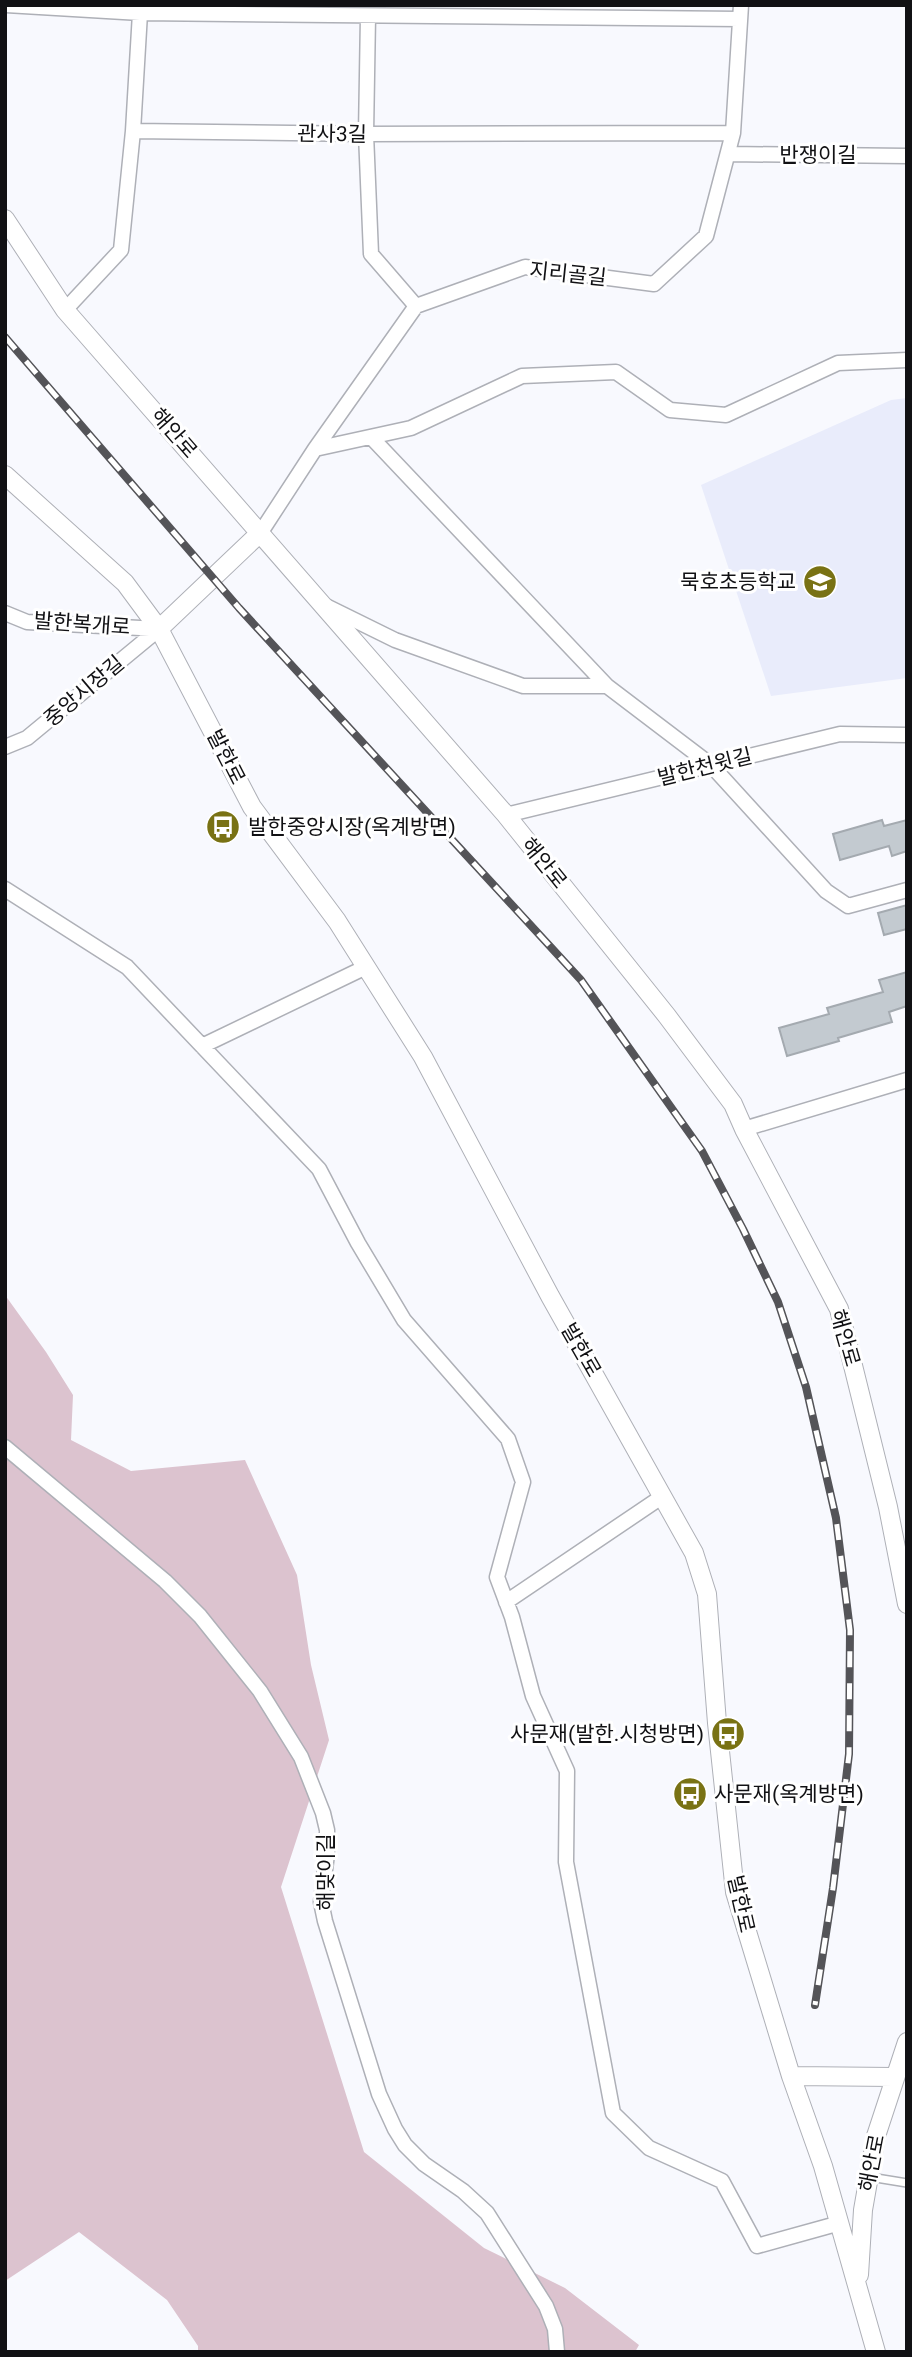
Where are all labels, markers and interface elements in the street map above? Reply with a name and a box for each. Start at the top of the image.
street label: 관사3길 [297,121,367,147]
street label: 반쟁이길 [779,143,857,167]
street label: 지리골길 [528,258,608,290]
street label: 해안로 [146,403,202,463]
school or university icon: 묵호초등학교 [801,563,839,601]
place label: 묵호초등학교 [680,570,796,594]
street label: 발한복개로 [33,609,131,639]
street label: 중앙시장길 [39,651,129,731]
street label: 발한로 [202,726,250,788]
street label: 발한천윗길 [655,744,755,790]
bus stop icon: 발한중앙시장(옥계방면) [204,808,242,846]
place label: 발한중앙시장(옥계방면) [248,815,456,839]
street label: 해안로 [516,833,572,893]
street label: 해안로 [825,1307,865,1369]
street label: 발한로 [556,1319,606,1381]
bus stop icon: 사문재(발한.시청방면) [709,1715,747,1753]
place label: 사문재(발한.시청방면) [510,1722,704,1746]
bus stop icon: 사문재(옥계방면) [671,1775,709,1813]
place label: 사문재(옥계방면) [714,1782,864,1806]
street label: 해맞이길 [314,1833,338,1911]
street label: 발한로 [723,1873,759,1935]
street label: 해안로 [855,2132,889,2194]

